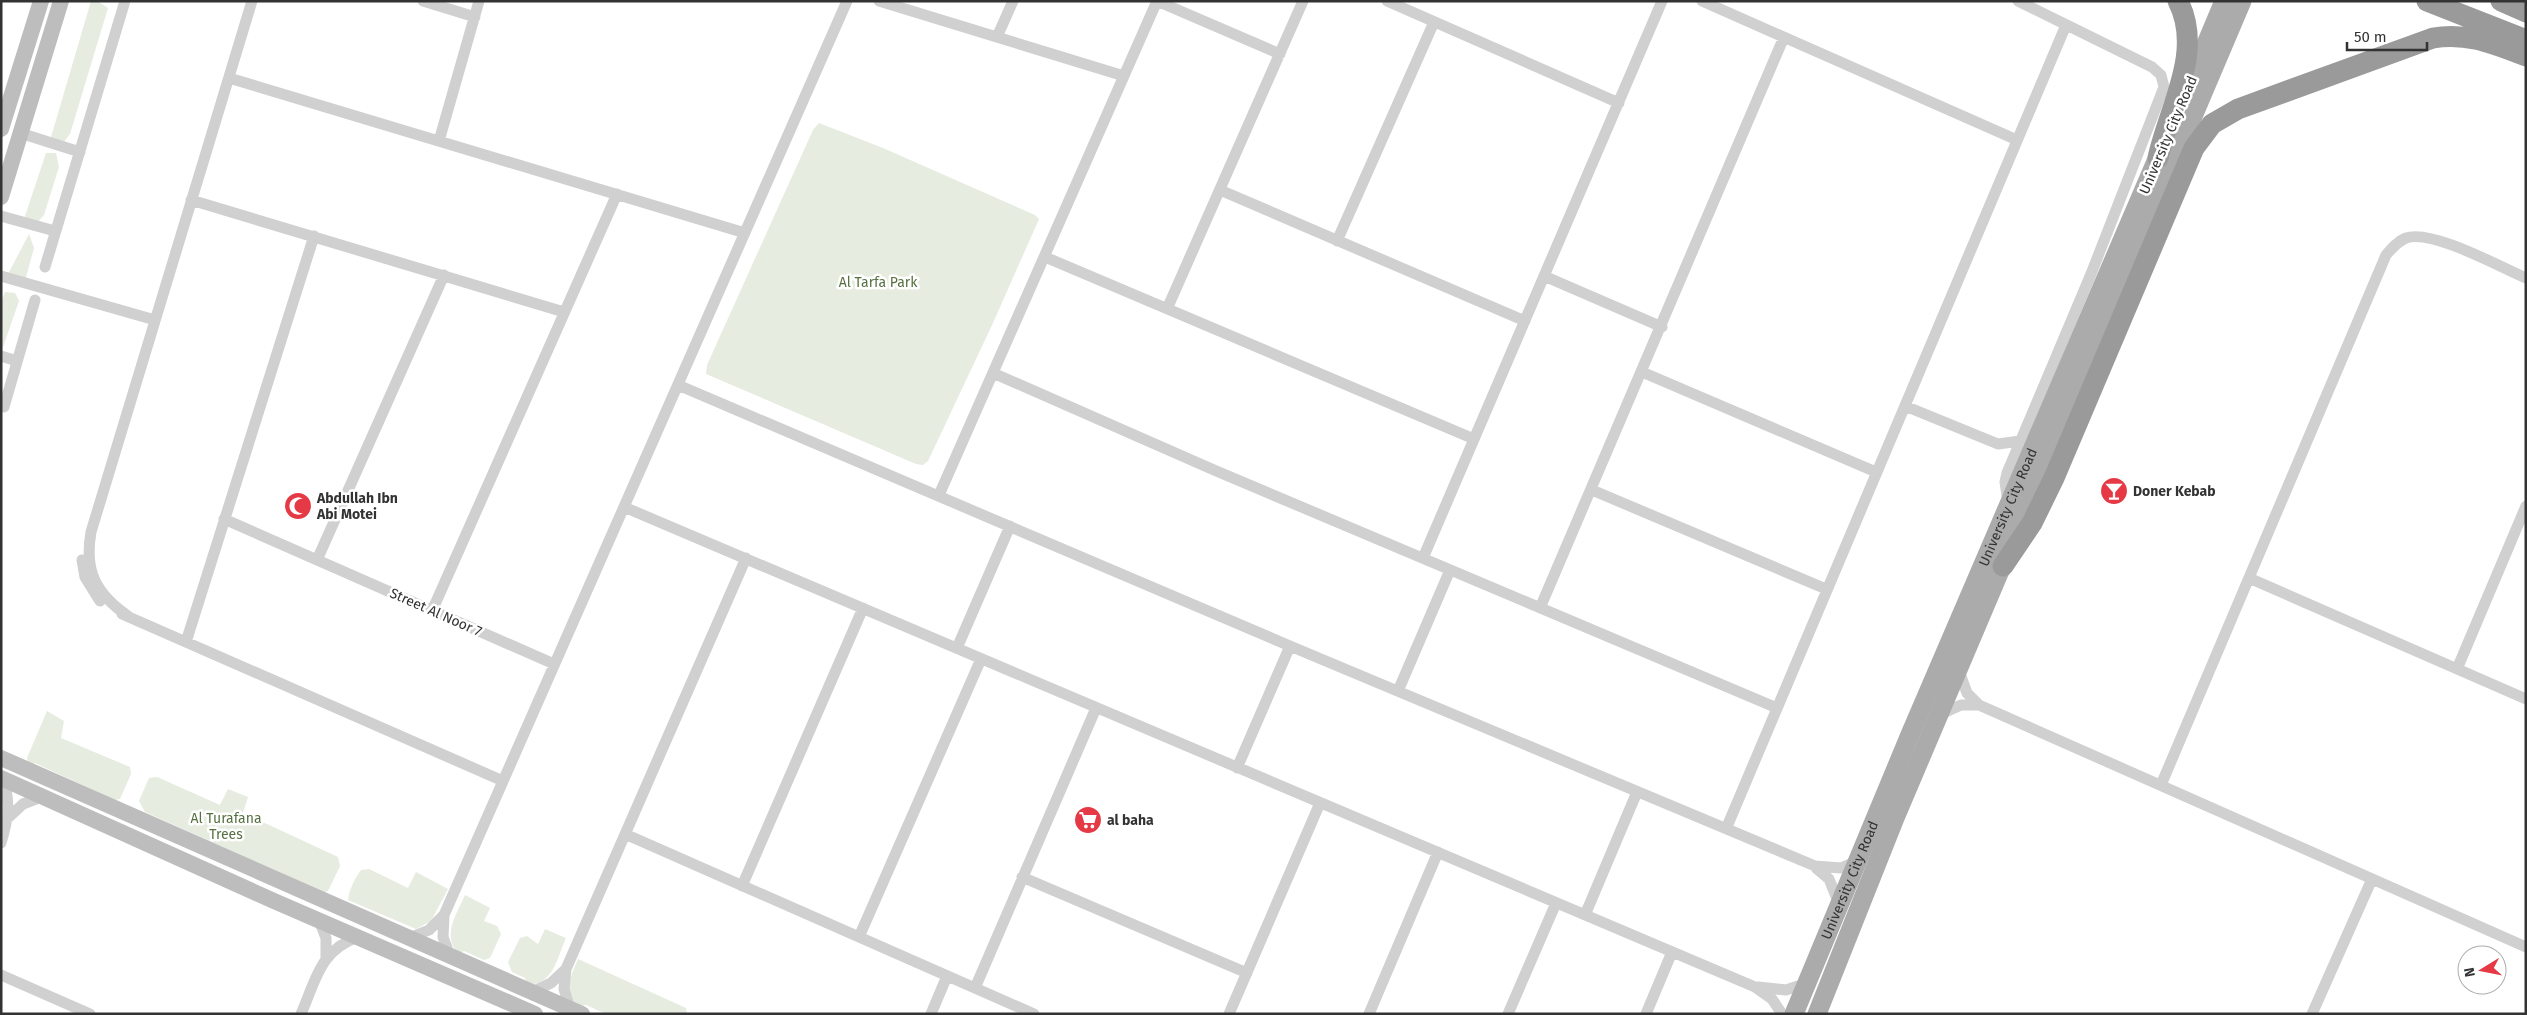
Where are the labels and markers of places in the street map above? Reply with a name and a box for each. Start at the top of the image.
bar icon: Doner Kebab [2099,476,2129,506]
place label: Doner Kebab [2133,483,2216,500]
place label: Abdullah Ibn Abi Motei [316,490,398,523]
mosque icon: Abdullah Ibn Abi Motei [283,491,313,521]
supermarket icon: al baha [1073,805,1103,835]
place label: al baha [1107,812,1154,829]

